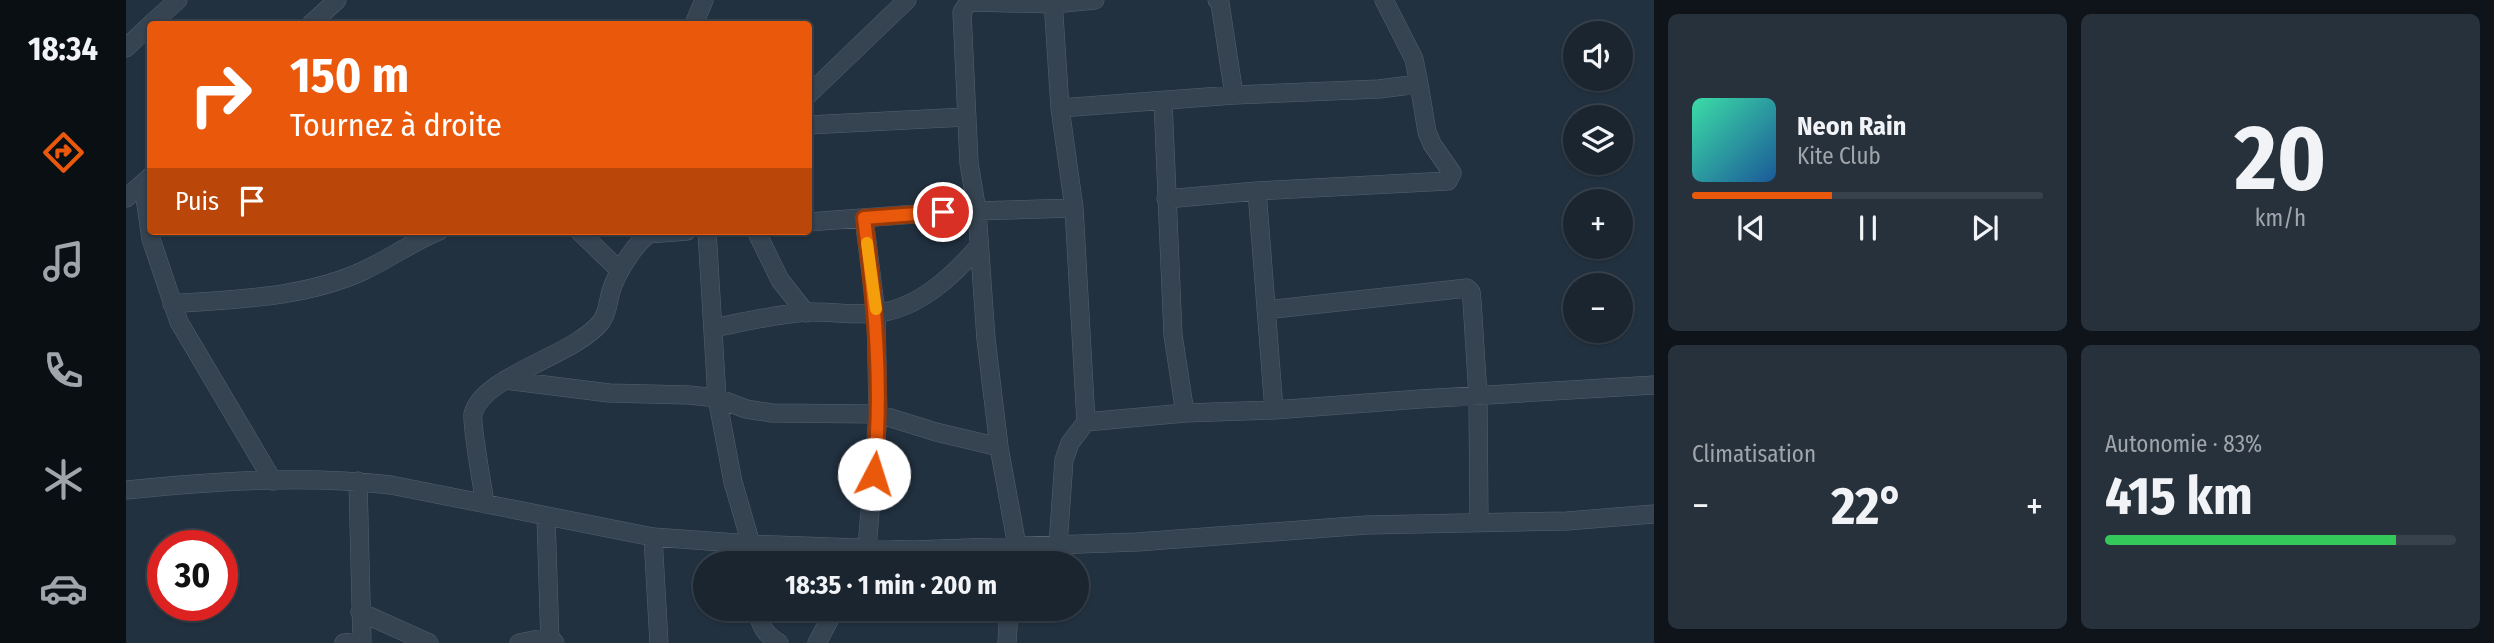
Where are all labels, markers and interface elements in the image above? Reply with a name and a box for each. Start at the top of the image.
map controls [1563,21,1633,343]
button: sound [1563,21,1633,91]
text: 18:34 [28,30,98,68]
text: 150 m [290,46,409,105]
icon: right [175,49,266,140]
text: 20 [2235,104,2326,213]
button: layers [1563,105,1633,175]
text: Tournez à droite [290,106,502,144]
text: Neon Rain [1797,111,1906,142]
icon: directions [39,128,88,177]
text: Kite Club [1797,142,1881,170]
icon: arrive [233,182,271,220]
pin [913,182,973,242]
text: Puis [175,186,219,217]
button: + [1563,189,1633,259]
icon: arrive [924,193,962,231]
text: km/h [2255,204,2306,232]
icon: previous [1732,209,1770,247]
icon: pause [1849,209,1887,247]
icon: next [1966,209,2004,247]
icon: music [39,237,88,286]
button: − [1563,273,1633,343]
icon: phone [39,346,88,395]
text: Autonomie · 83% [2105,430,2262,458]
position arrow [837,437,911,511]
text: Climatisation [1692,440,1816,468]
icon: climate [39,455,88,504]
text: 415 km [2105,465,2253,528]
text: 22° [1831,475,1904,538]
text: − [1692,483,1709,529]
text: + [2026,483,2043,529]
speed limit sign: 30 [147,530,238,621]
icon: car [39,564,88,613]
text: 18:35 · 1 min · 200 m [785,570,997,601]

